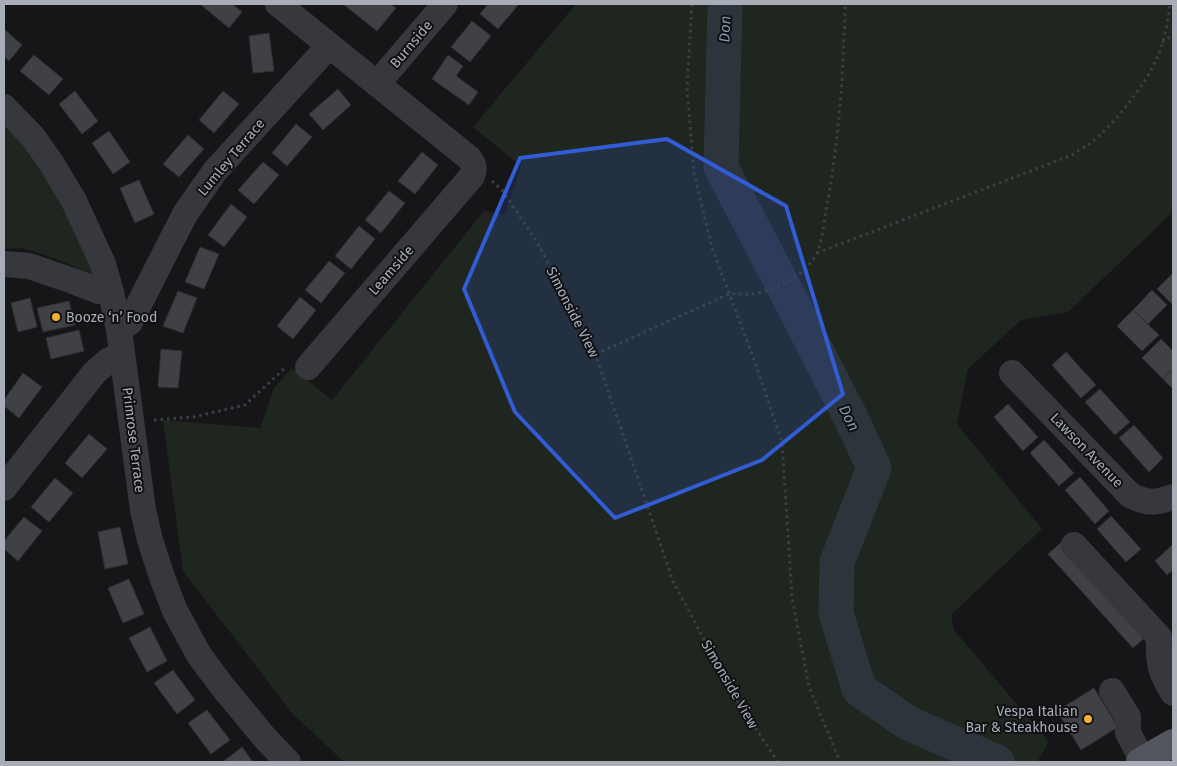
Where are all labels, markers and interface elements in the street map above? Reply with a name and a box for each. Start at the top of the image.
water label: Don [716,15,734,43]
street label: Burnside [387,17,436,72]
street label: Lumley Terrace [194,115,268,199]
street label: Leamside [365,242,418,299]
street label: Simonside View [542,264,603,360]
place label: Booze ‘n’ Food [66,309,157,326]
marker: Booze ‘n’ Food [50,311,62,323]
street label: Primrose Terrace [119,386,148,494]
water label: Don [835,402,863,434]
street label: Lawson Avenue [1047,409,1127,491]
street label: Simonside View [697,637,762,732]
place label: Vespa Italian Bar & Steakhouse [965,703,1078,736]
marker: Vespa Italian Bar & Steakhouse [1082,713,1094,725]

